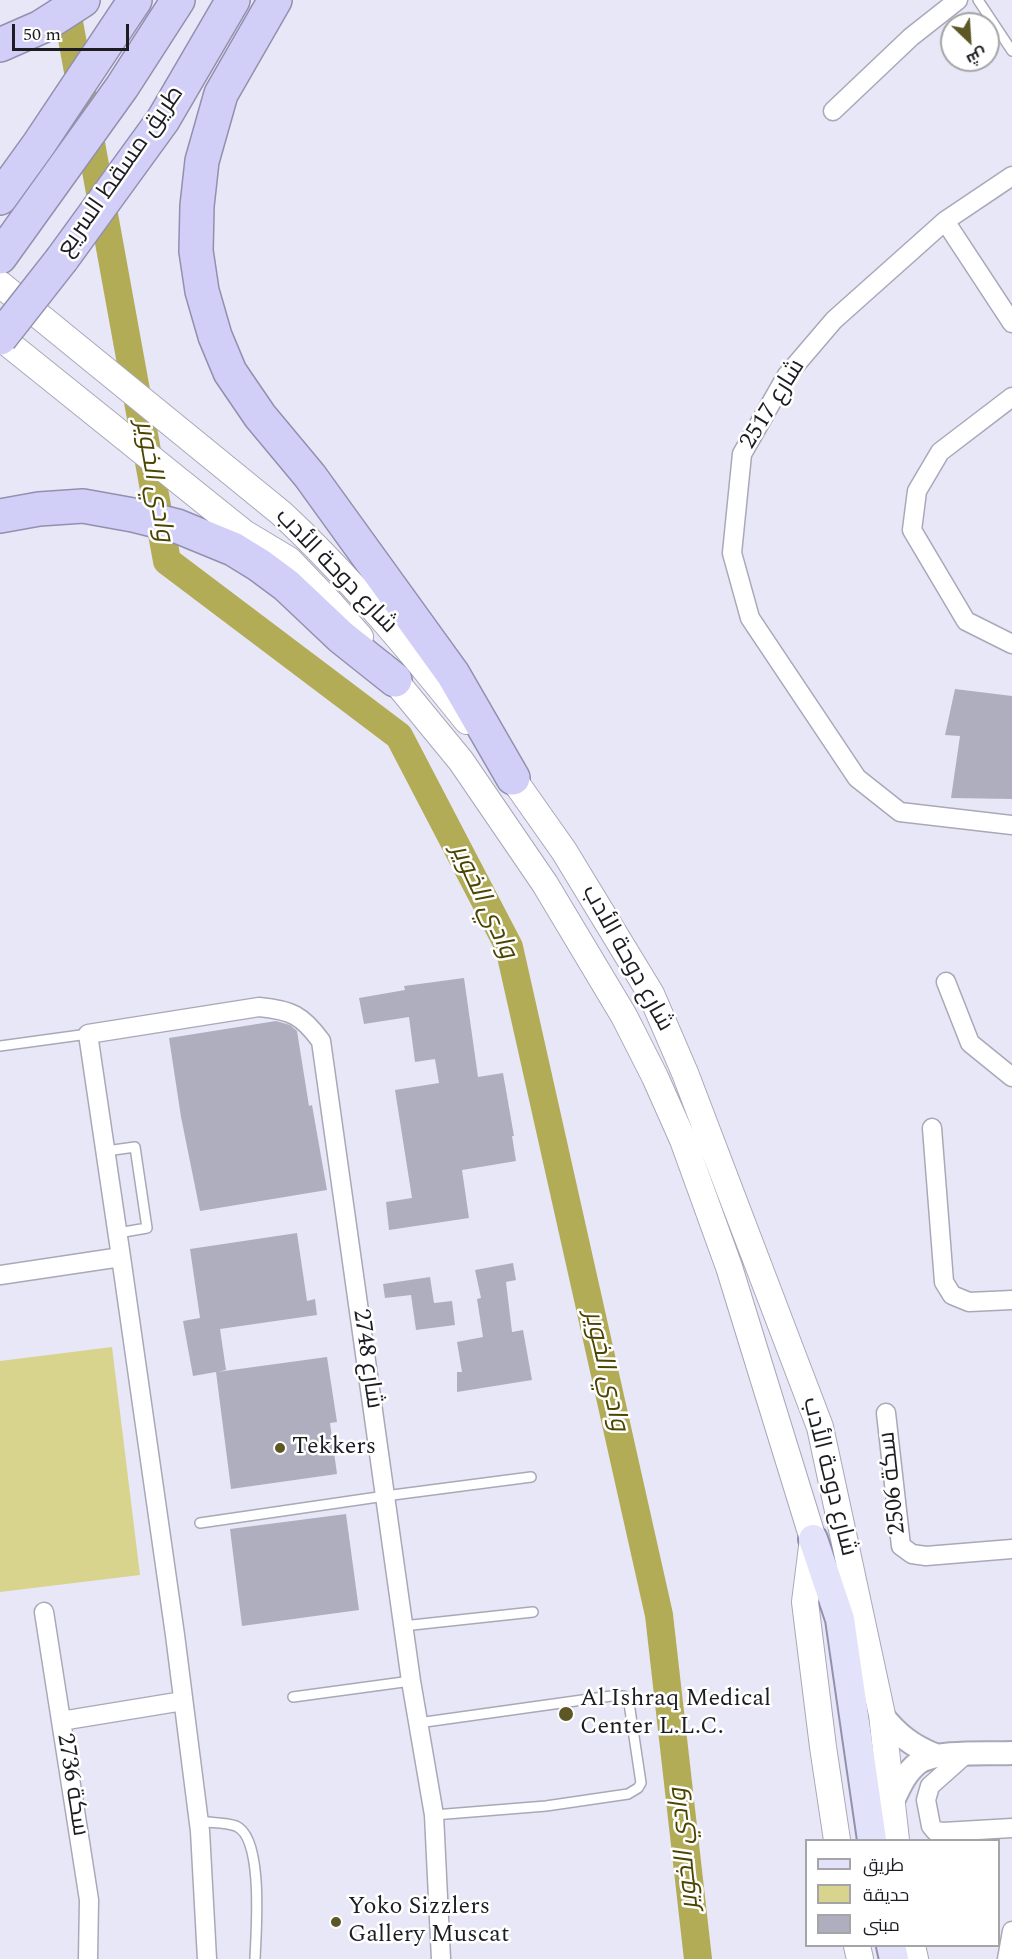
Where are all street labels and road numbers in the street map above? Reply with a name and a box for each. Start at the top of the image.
street label: طريق مسقط السريع [52,81,192,263]
street label: 2517 شارع [735,355,813,455]
street label: شارع دوحة الأدب [268,503,402,641]
street label: شارع دوحة الأدب [574,881,678,1037]
street label: شارع 2748 [345,1307,387,1411]
street label: شارع دوحة الأدب [794,1395,862,1559]
street label: سكة 2506 [874,1430,914,1536]
street label: سكة 2736 [49,1732,93,1838]

